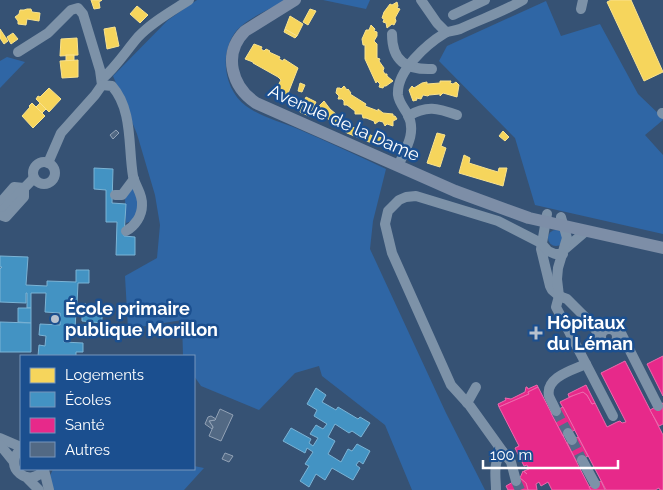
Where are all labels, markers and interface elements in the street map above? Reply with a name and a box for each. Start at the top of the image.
street label: Avenue de la Dame [265,80,423,165]
place label: École primaire publique Morillon [65,298,218,340]
place label: Hôpitaux du Léman [547,312,633,354]
marker: École primaire publique Morillon [49,313,61,325]
marker: Hôpitaux du Léman [529,326,543,340]
legend [20,355,195,470]
text: Logements [65,366,144,384]
text: Écoles [65,391,111,409]
text: Santé [65,416,105,434]
scale bar [483,438,618,470]
text: Autres [65,441,110,459]
text: 100 m [490,446,532,464]

